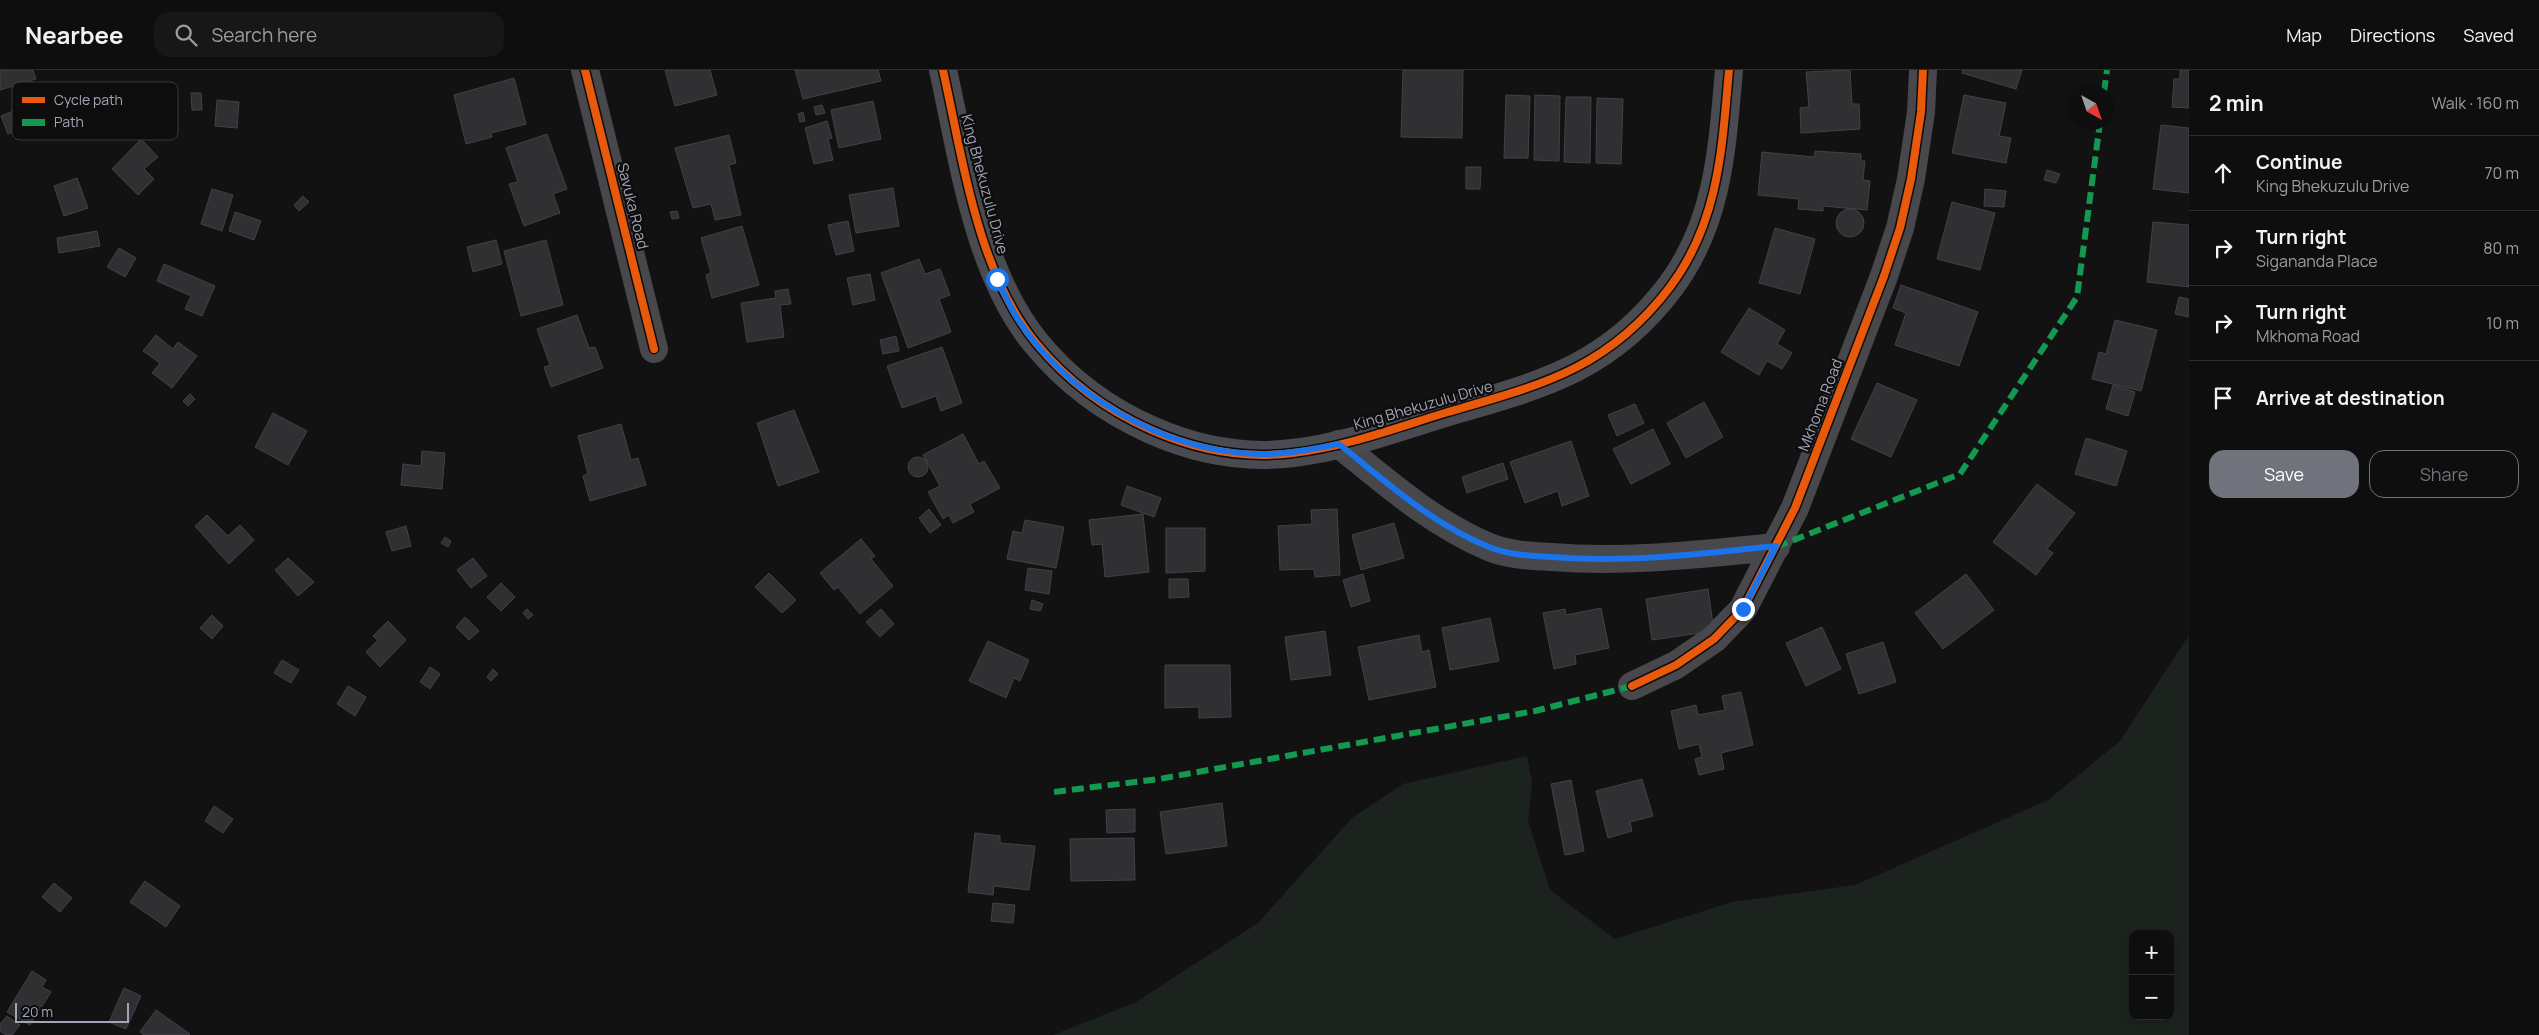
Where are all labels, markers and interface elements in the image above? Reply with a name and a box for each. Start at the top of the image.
search box [154,12,504,57]
text: Nearbee [25,18,124,51]
icon: search [172,21,200,49]
text: Search here [212,22,317,48]
text: Map [2286,23,2322,47]
text: Directions [2350,23,2435,47]
text: Saved [2463,23,2514,47]
legend [12,82,178,140]
north arrow [2069,85,2114,130]
text: 2 min [2209,89,2264,117]
text: Cycle path [54,90,123,109]
text: Walk · 160 m [2431,92,2519,114]
text: Path [54,112,84,131]
street label: King Bhekuzulu Drive [956,112,1014,256]
text: Continue [2256,149,2342,175]
icon: ahead [2209,159,2237,187]
street label: Savuka Road [612,161,654,251]
text: 70 m [2484,162,2519,184]
text: King Bhekuzulu Drive [2256,175,2409,197]
text: Turn right [2256,224,2346,250]
icon: right [2209,234,2237,262]
text: 80 m [2483,237,2519,259]
text: Sigananda Place [2256,250,2378,272]
route start [986,268,1009,291]
text: Turn right [2256,299,2346,325]
icon: right [2209,309,2237,337]
text: 10 m [2486,312,2519,334]
text: Mkhoma Road [2256,325,2360,347]
street label: Mkhoma Road [1793,356,1847,454]
street label: King Bhekuzulu Drive [1351,375,1495,435]
icon: arrive [2209,384,2237,412]
text: Arrive at destination [2256,385,2445,411]
button: Save [2209,450,2359,498]
button: Share [2369,450,2519,498]
route end [1732,598,1755,621]
map controls [2129,930,2174,1020]
button: + [2129,930,2174,975]
button: − [2129,975,2174,1020]
scale bar [15,1000,129,1023]
text: 20 m [22,1002,53,1021]

